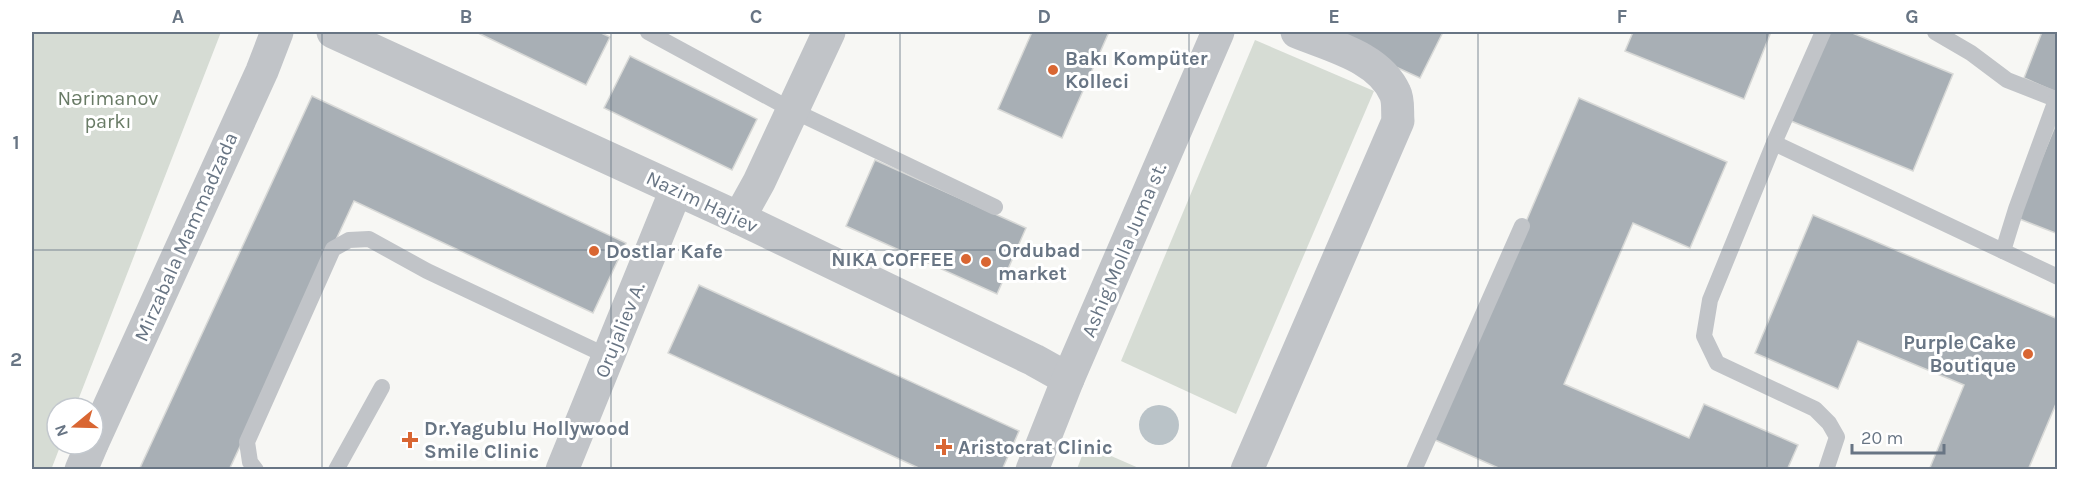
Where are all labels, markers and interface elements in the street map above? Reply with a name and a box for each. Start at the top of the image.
text: A [172,5,185,28]
text: B [460,5,472,28]
text: C [750,5,762,28]
text: D [1037,5,1051,28]
text: E [1328,5,1340,28]
text: F [1617,5,1628,28]
text: G [1905,5,1919,28]
place label: Bakı Kompüter Kolleci [1065,47,1208,93]
marker: Bakı Kompüter Kolleci [1046,63,1060,77]
park label: Nərimanov parkı [58,87,158,133]
street label: Mirzabala Mammadzada [129,129,243,345]
text: 1 [12,131,20,154]
street label: Ashig Molla Juma st. [1077,159,1171,341]
street label: Nazim Hajiev [643,166,761,238]
place label: Ordubad market [998,239,1081,285]
place label: Dostlar Kafe [606,240,723,263]
marker: Dostlar Kafe [587,244,601,258]
place label: NIKA COFFEE [831,248,954,271]
marker: NIKA COFFEE [959,252,973,266]
marker: Ordubad market [979,255,993,269]
street label: Orujaliev A. [590,279,650,381]
place label: Purple Cake Boutique [1903,331,2016,377]
marker: Purple Cake Boutique [2021,347,2035,361]
text: 2 [10,348,22,371]
north arrow [45,396,105,456]
place label: Dr.Yagublu Hollywood Smile Clinic [424,417,630,463]
scale bar [1852,417,1944,455]
text: N [50,422,72,439]
text: 20 m [1861,427,1903,449]
marker: Dr.Yagublu Hollywood Smile Clinic [401,431,419,449]
place label: Aristocrat Clinic [958,436,1113,459]
marker: Aristocrat Clinic [935,438,953,456]

